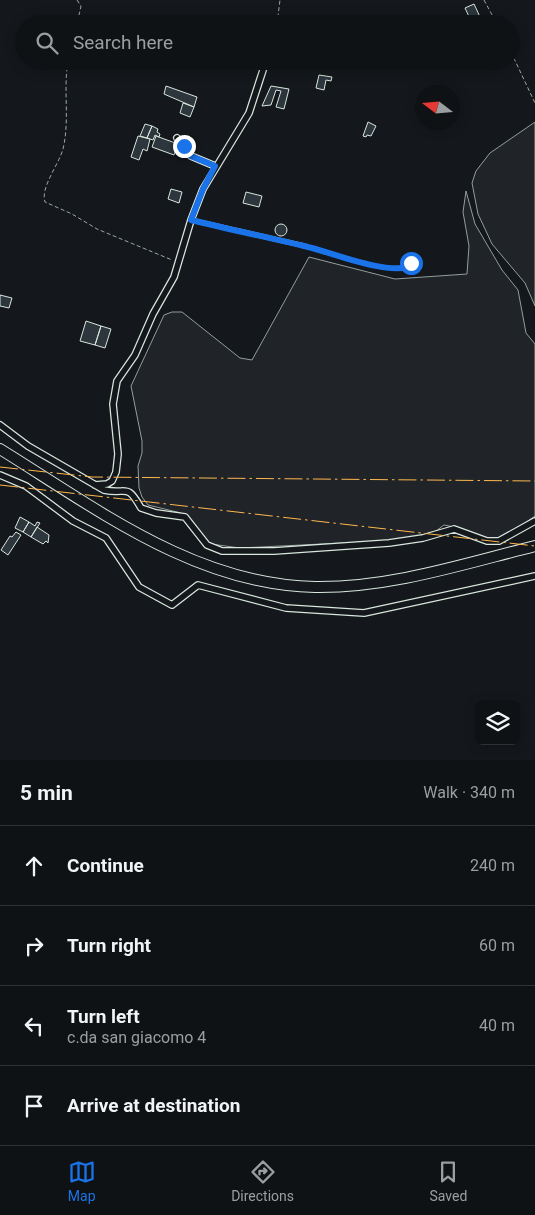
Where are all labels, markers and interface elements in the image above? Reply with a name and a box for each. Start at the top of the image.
search box [15,15,520,70]
icon: search [33,29,61,57]
text: Search here [73,31,173,54]
north arrow [415,85,460,130]
route end [173,135,196,158]
route start [400,252,423,275]
map controls [475,700,520,745]
button: layers [475,700,520,745]
text: 5 min [20,781,73,805]
text: Walk · 340 m [423,783,515,802]
icon: ahead [20,852,48,880]
text: Continue [67,854,144,877]
text: 240 m [470,856,515,875]
icon: right [20,932,48,960]
text: Turn right [67,934,151,957]
text: 60 m [479,936,515,955]
text: Turn left [67,1005,140,1028]
icon: left [20,1012,48,1040]
text: 40 m [479,1016,515,1035]
text: c.da san giacomo 4 [67,1028,206,1047]
icon: arrive [20,1092,48,1120]
text: Arrive at destination [67,1094,240,1117]
tab: Map [68,1158,96,1204]
tab: Directions [231,1158,294,1204]
tab: Saved [429,1158,467,1204]

